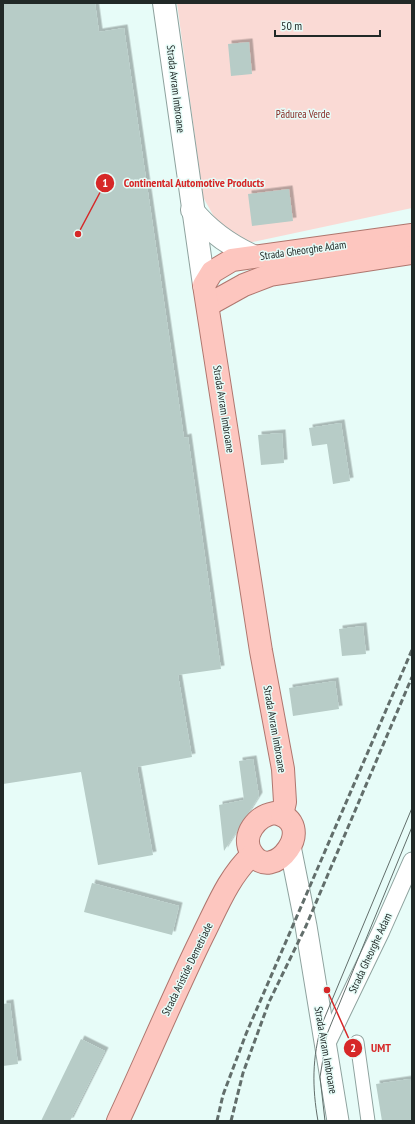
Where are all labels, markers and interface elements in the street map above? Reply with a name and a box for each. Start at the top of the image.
scale bar [275,12,380,38]
text: 50 m [281,18,302,33]
street label: Strada Avram Imbroane [164,44,188,134]
park label: Pădurea Verde [276,107,331,121]
callout: Continental Automotive Products [95,171,272,195]
text: 1 [102,175,108,190]
text: Continental Automotive Products [124,175,264,190]
street label: Strada Gheorghe Adam [259,237,347,263]
street label: Strada Avram Imbroane [210,364,238,454]
street label: Strada Avram Imbroane [260,684,290,774]
street label: Strada Gheorghe Adam [345,911,395,995]
street label: Strada Aristide Demetriade [158,920,216,1018]
street label: Strada Avram Imbroane [311,1005,341,1095]
callout: UMT [343,1036,399,1060]
text: 2 [350,1040,356,1055]
text: UMT [371,1040,391,1055]

